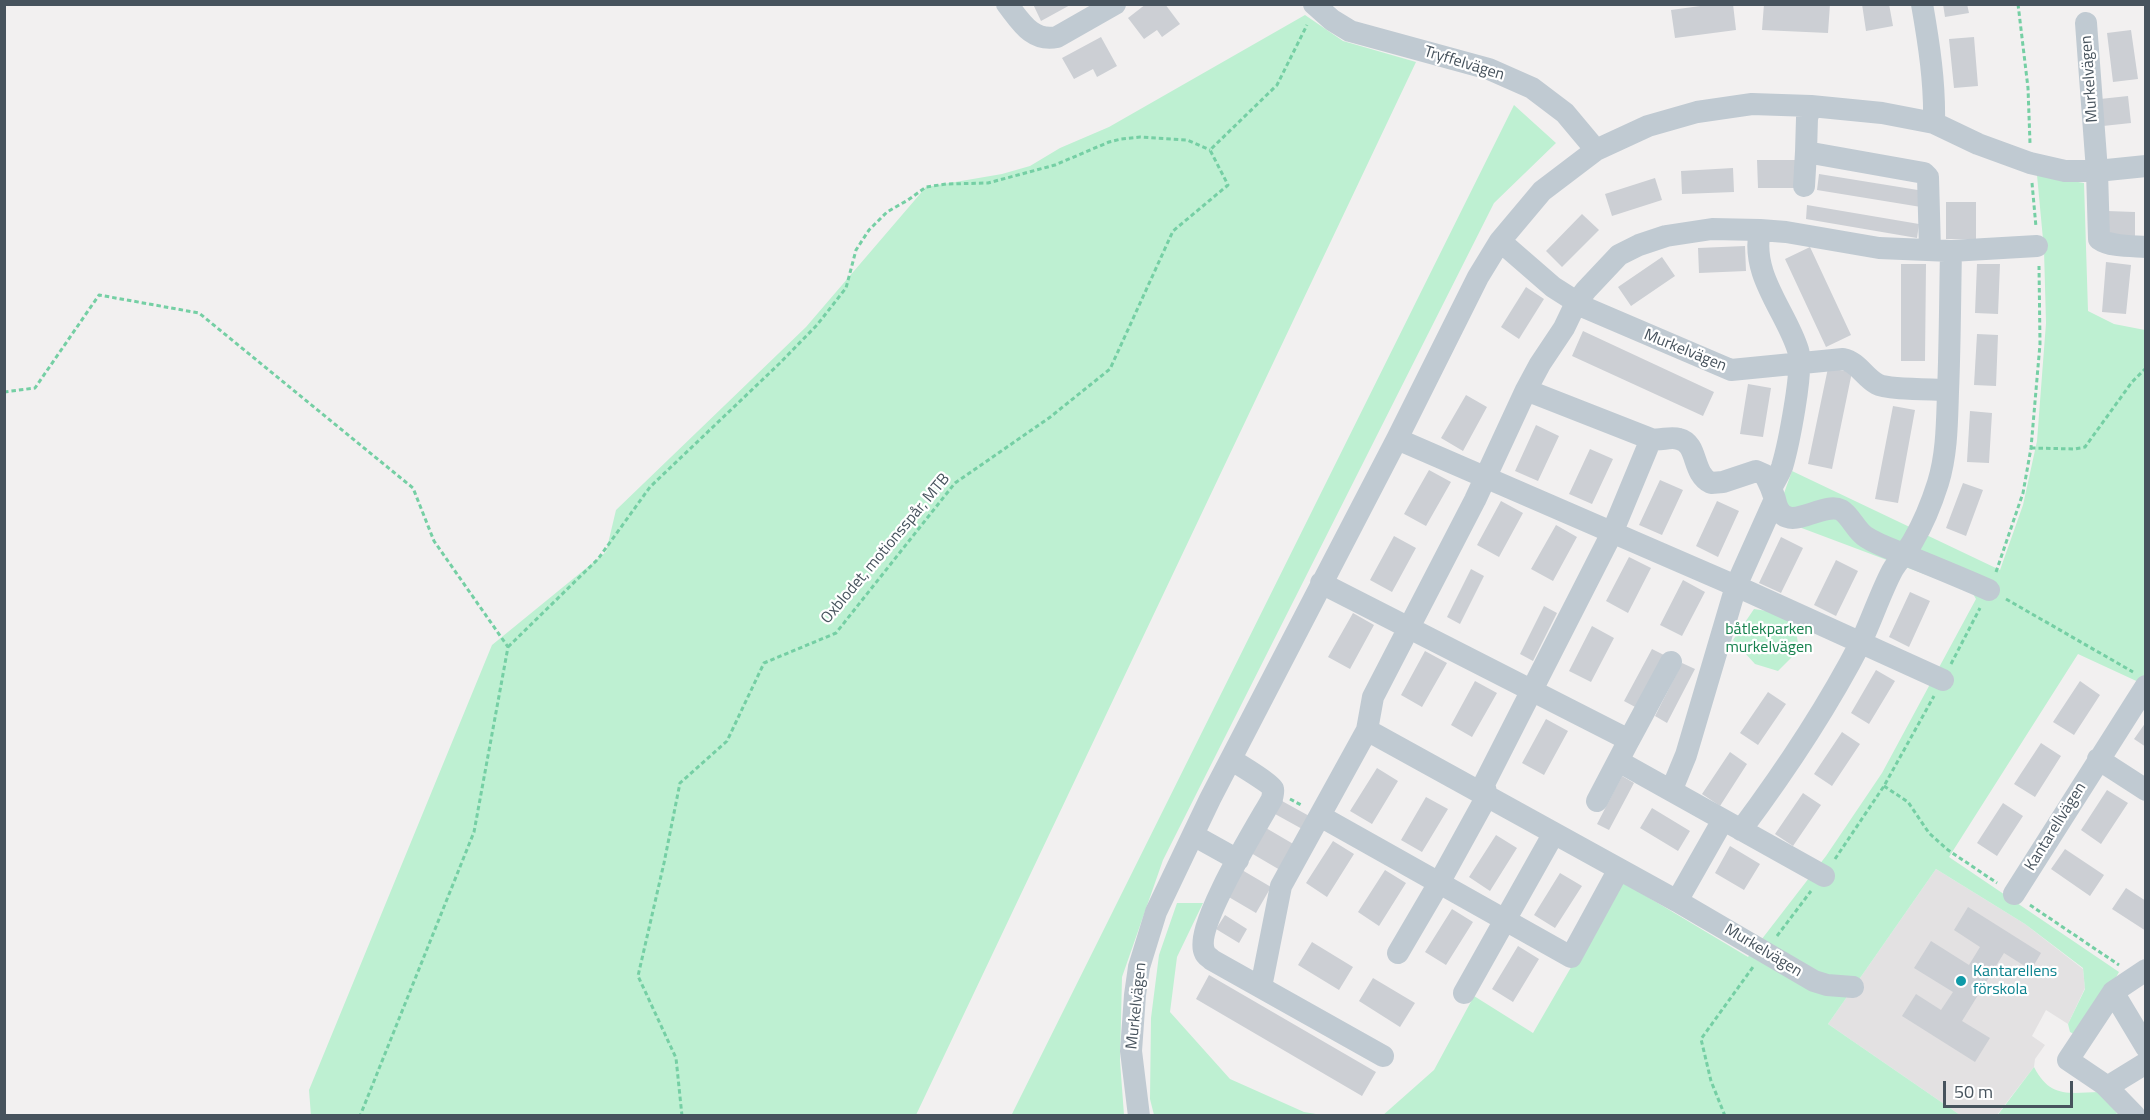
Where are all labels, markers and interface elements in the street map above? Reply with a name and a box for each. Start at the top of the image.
street label: Murkelvägen [2077,35,2103,123]
street label: Tryffelvägen [1422,43,1506,85]
street label: Murkelvägen [1641,326,1729,376]
street label: Oxblodet, motionsspår, MTB [817,470,955,628]
park label: båtlekparken murkelvägen [1725,620,1813,658]
street label: Kantarellvägen [2021,779,2091,875]
street label: Murkelvägen [1721,920,1805,982]
street label: Murkelvägen [1123,962,1151,1050]
place label: Kantarellens förskola [1973,962,2057,1000]
marker: Kantarellens förskola [1954,974,1968,988]
scale bar [1946,1069,2076,1107]
text: 50 m [1954,1078,1993,1105]

